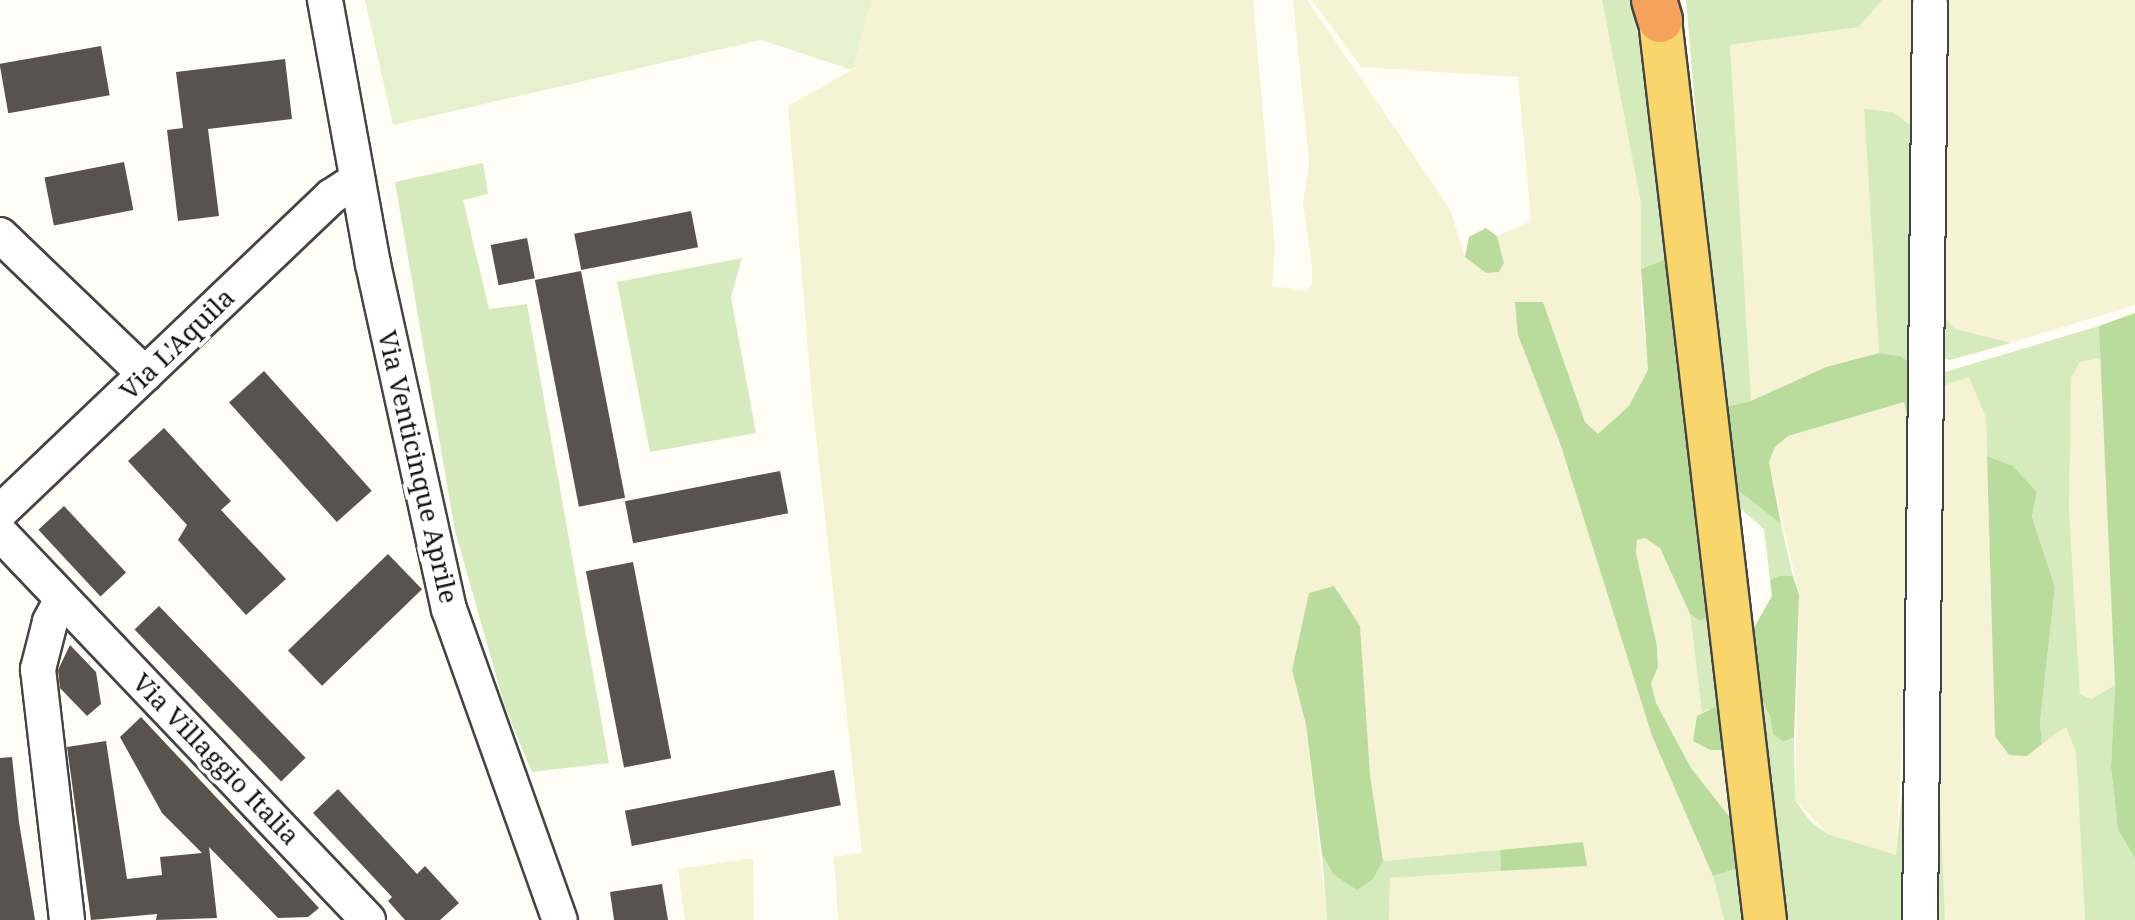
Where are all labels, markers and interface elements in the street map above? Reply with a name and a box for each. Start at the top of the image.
street label: Via L'Aquila [113,282,241,406]
street label: Via Venticinque Aprile [371,327,465,607]
street label: Via Villaggio Italia [126,667,306,851]

